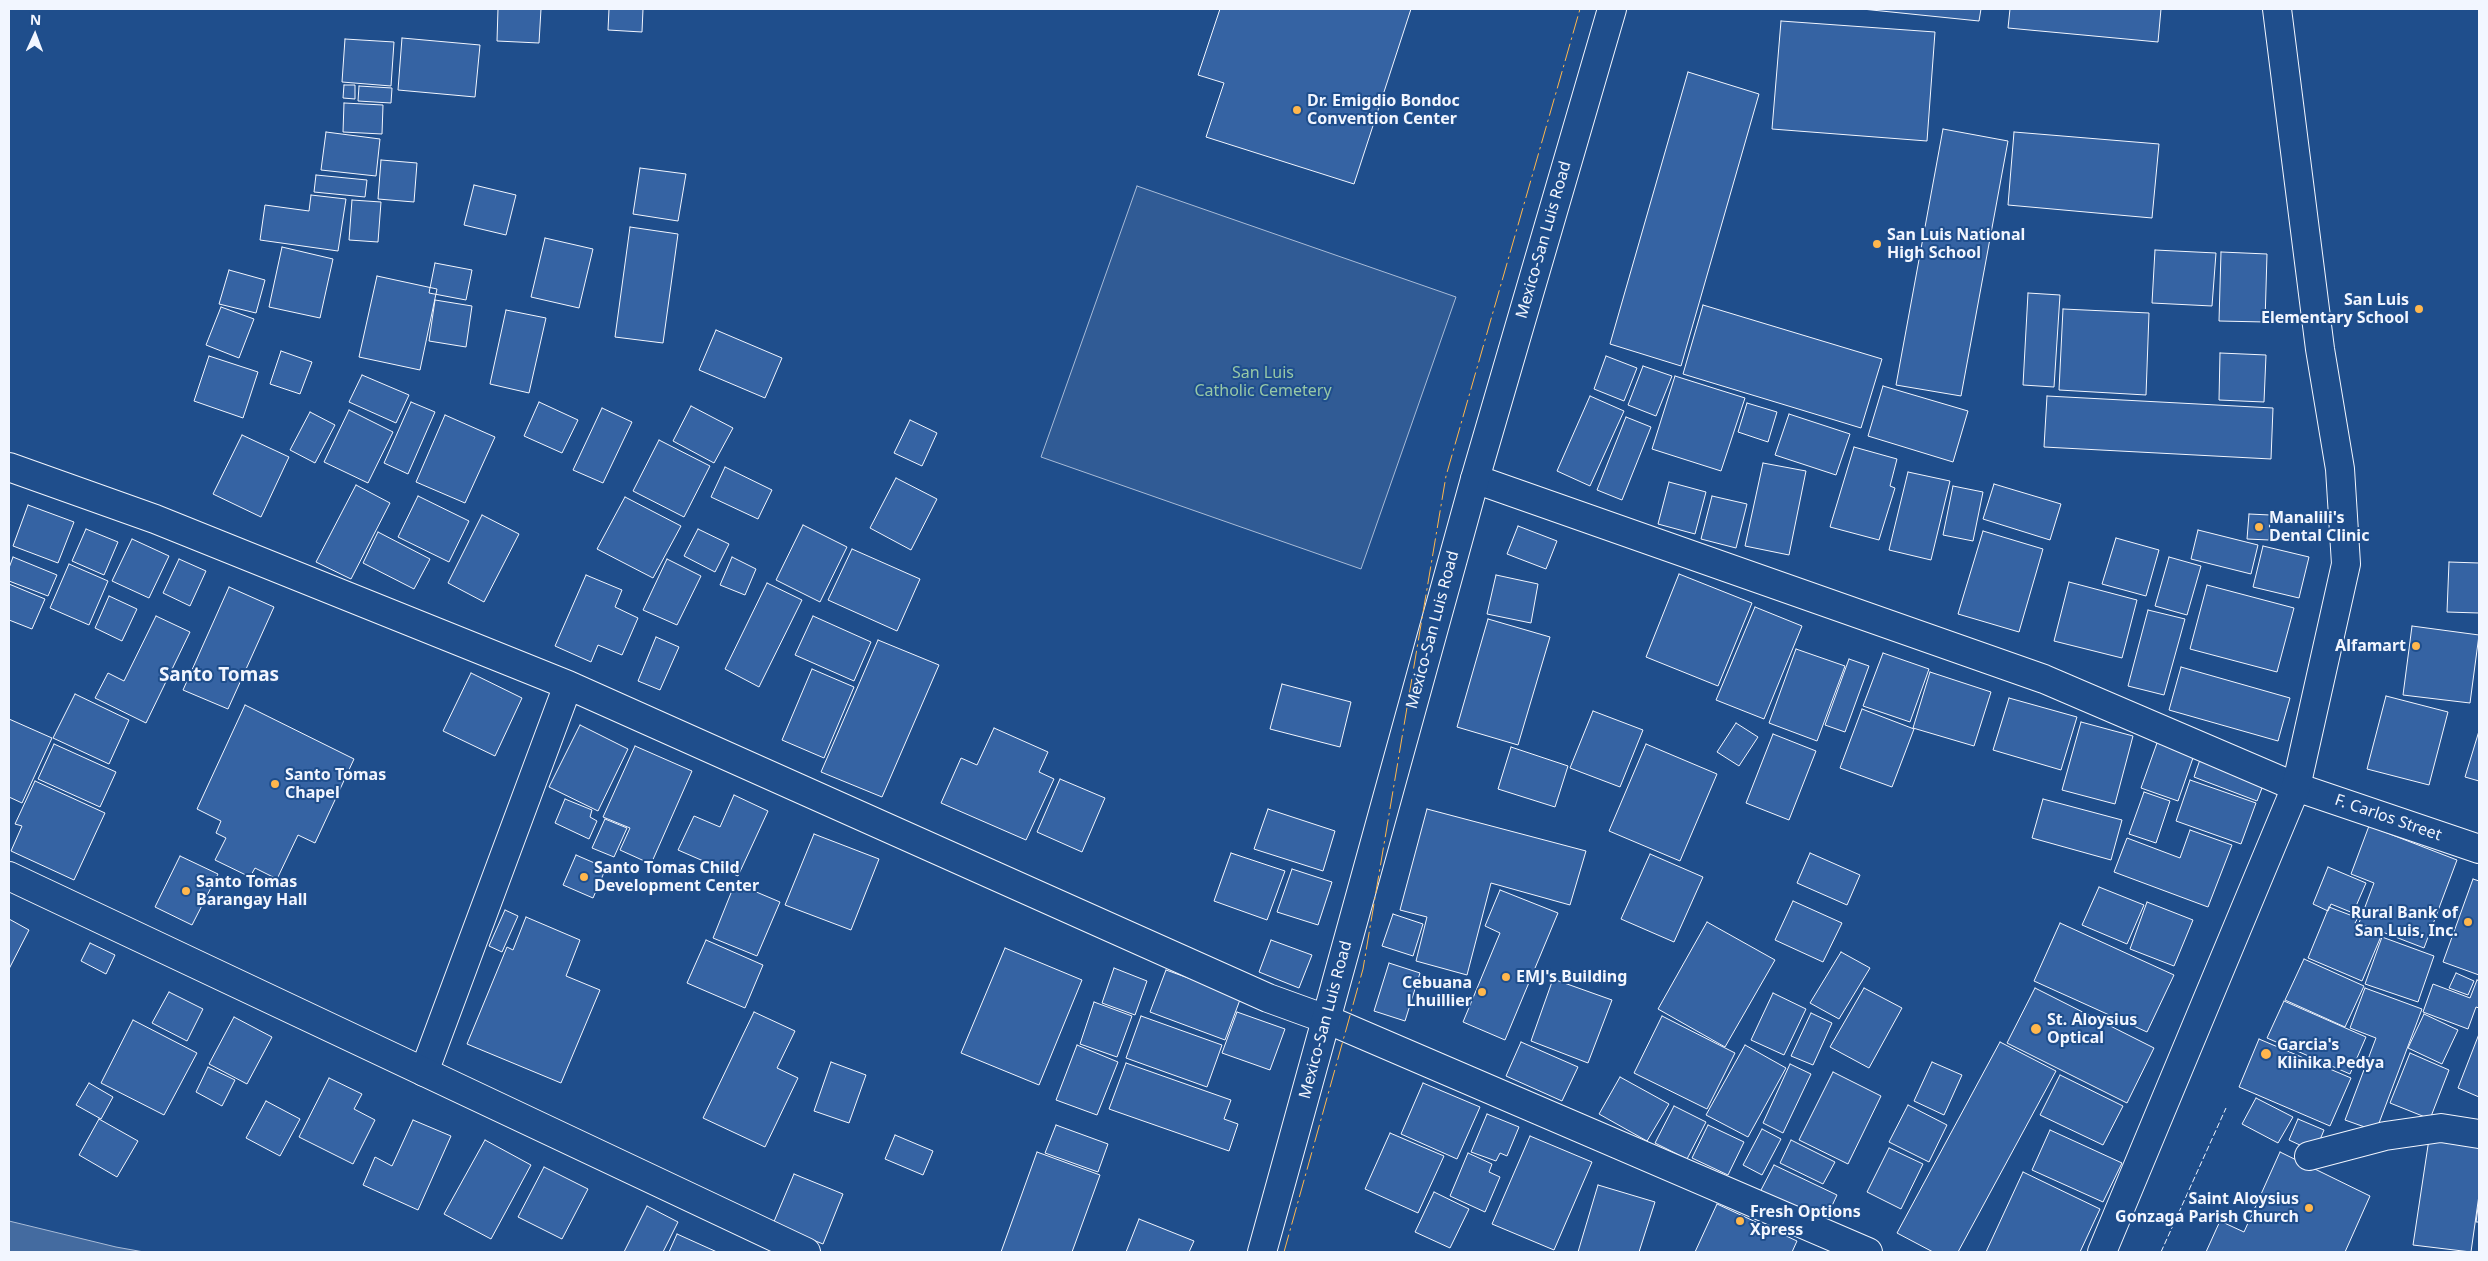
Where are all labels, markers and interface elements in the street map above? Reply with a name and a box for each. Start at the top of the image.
north arrow [10,10,60,60]
text: N [30,10,42,29]
place label: Dr. Emigdio Bondoc Convention Center [1307,91,1460,129]
marker: Dr. Emigdio Bondoc Convention Center [1291,104,1303,116]
street label: Mexico-San Luis Road [1512,159,1576,321]
place label: San Luis National High School [1887,225,2025,263]
marker: San Luis National High School [1871,238,1883,250]
place label: San Luis Elementary School [2261,290,2409,328]
marker: San Luis Elementary School [2413,303,2425,315]
park label: San Luis Catholic Cemetery [1194,363,1332,401]
place label: Manalili's Dental Clinic [2269,508,2369,546]
marker: Manalili's Dental Clinic [2253,521,2265,533]
street label: Mexico-San Luis Road [1403,549,1463,711]
place label: Alfamart [2335,636,2406,656]
marker: Alfamart [2410,640,2422,652]
district label: Santo Tomas [159,665,279,687]
place label: Santo Tomas Chapel [285,765,386,803]
marker: Santo Tomas Chapel [269,778,281,790]
street label: F. Carlos Street [2332,791,2444,845]
place label: Santo Tomas Child Development Center [594,858,759,896]
marker: Santo Tomas Child Development Center [578,871,590,883]
place label: Santo Tomas Barangay Hall [196,872,307,910]
marker: Santo Tomas Barangay Hall [180,885,192,897]
place label: Rural Bank of San Luis, Inc. [2351,903,2458,941]
marker: Rural Bank of San Luis, Inc. [2462,916,2474,928]
street label: Mexico-San Luis Road [1296,939,1356,1101]
place label: EMJ's Building [1516,967,1627,987]
marker: EMJ's Building [1500,971,1512,983]
place label: Cebuana Lhuillier [1402,973,1472,1011]
marker: Cebuana Lhuillier [1476,986,1488,998]
place label: St. Aloysius Optical [2047,1010,2137,1048]
marker: St. Aloysius Optical [2029,1022,2043,1036]
place label: Garcia's Klinika Pedya [2277,1035,2384,1073]
marker: Garcia's Klinika Pedya [2259,1047,2273,1061]
place label: Saint Aloysius Gonzaga Parish Church [2115,1189,2299,1227]
place label: Fresh Options Xpress [1750,1202,1861,1240]
marker: Saint Aloysius Gonzaga Parish Church [2303,1202,2315,1214]
marker: Fresh Options Xpress [1734,1215,1746,1227]

